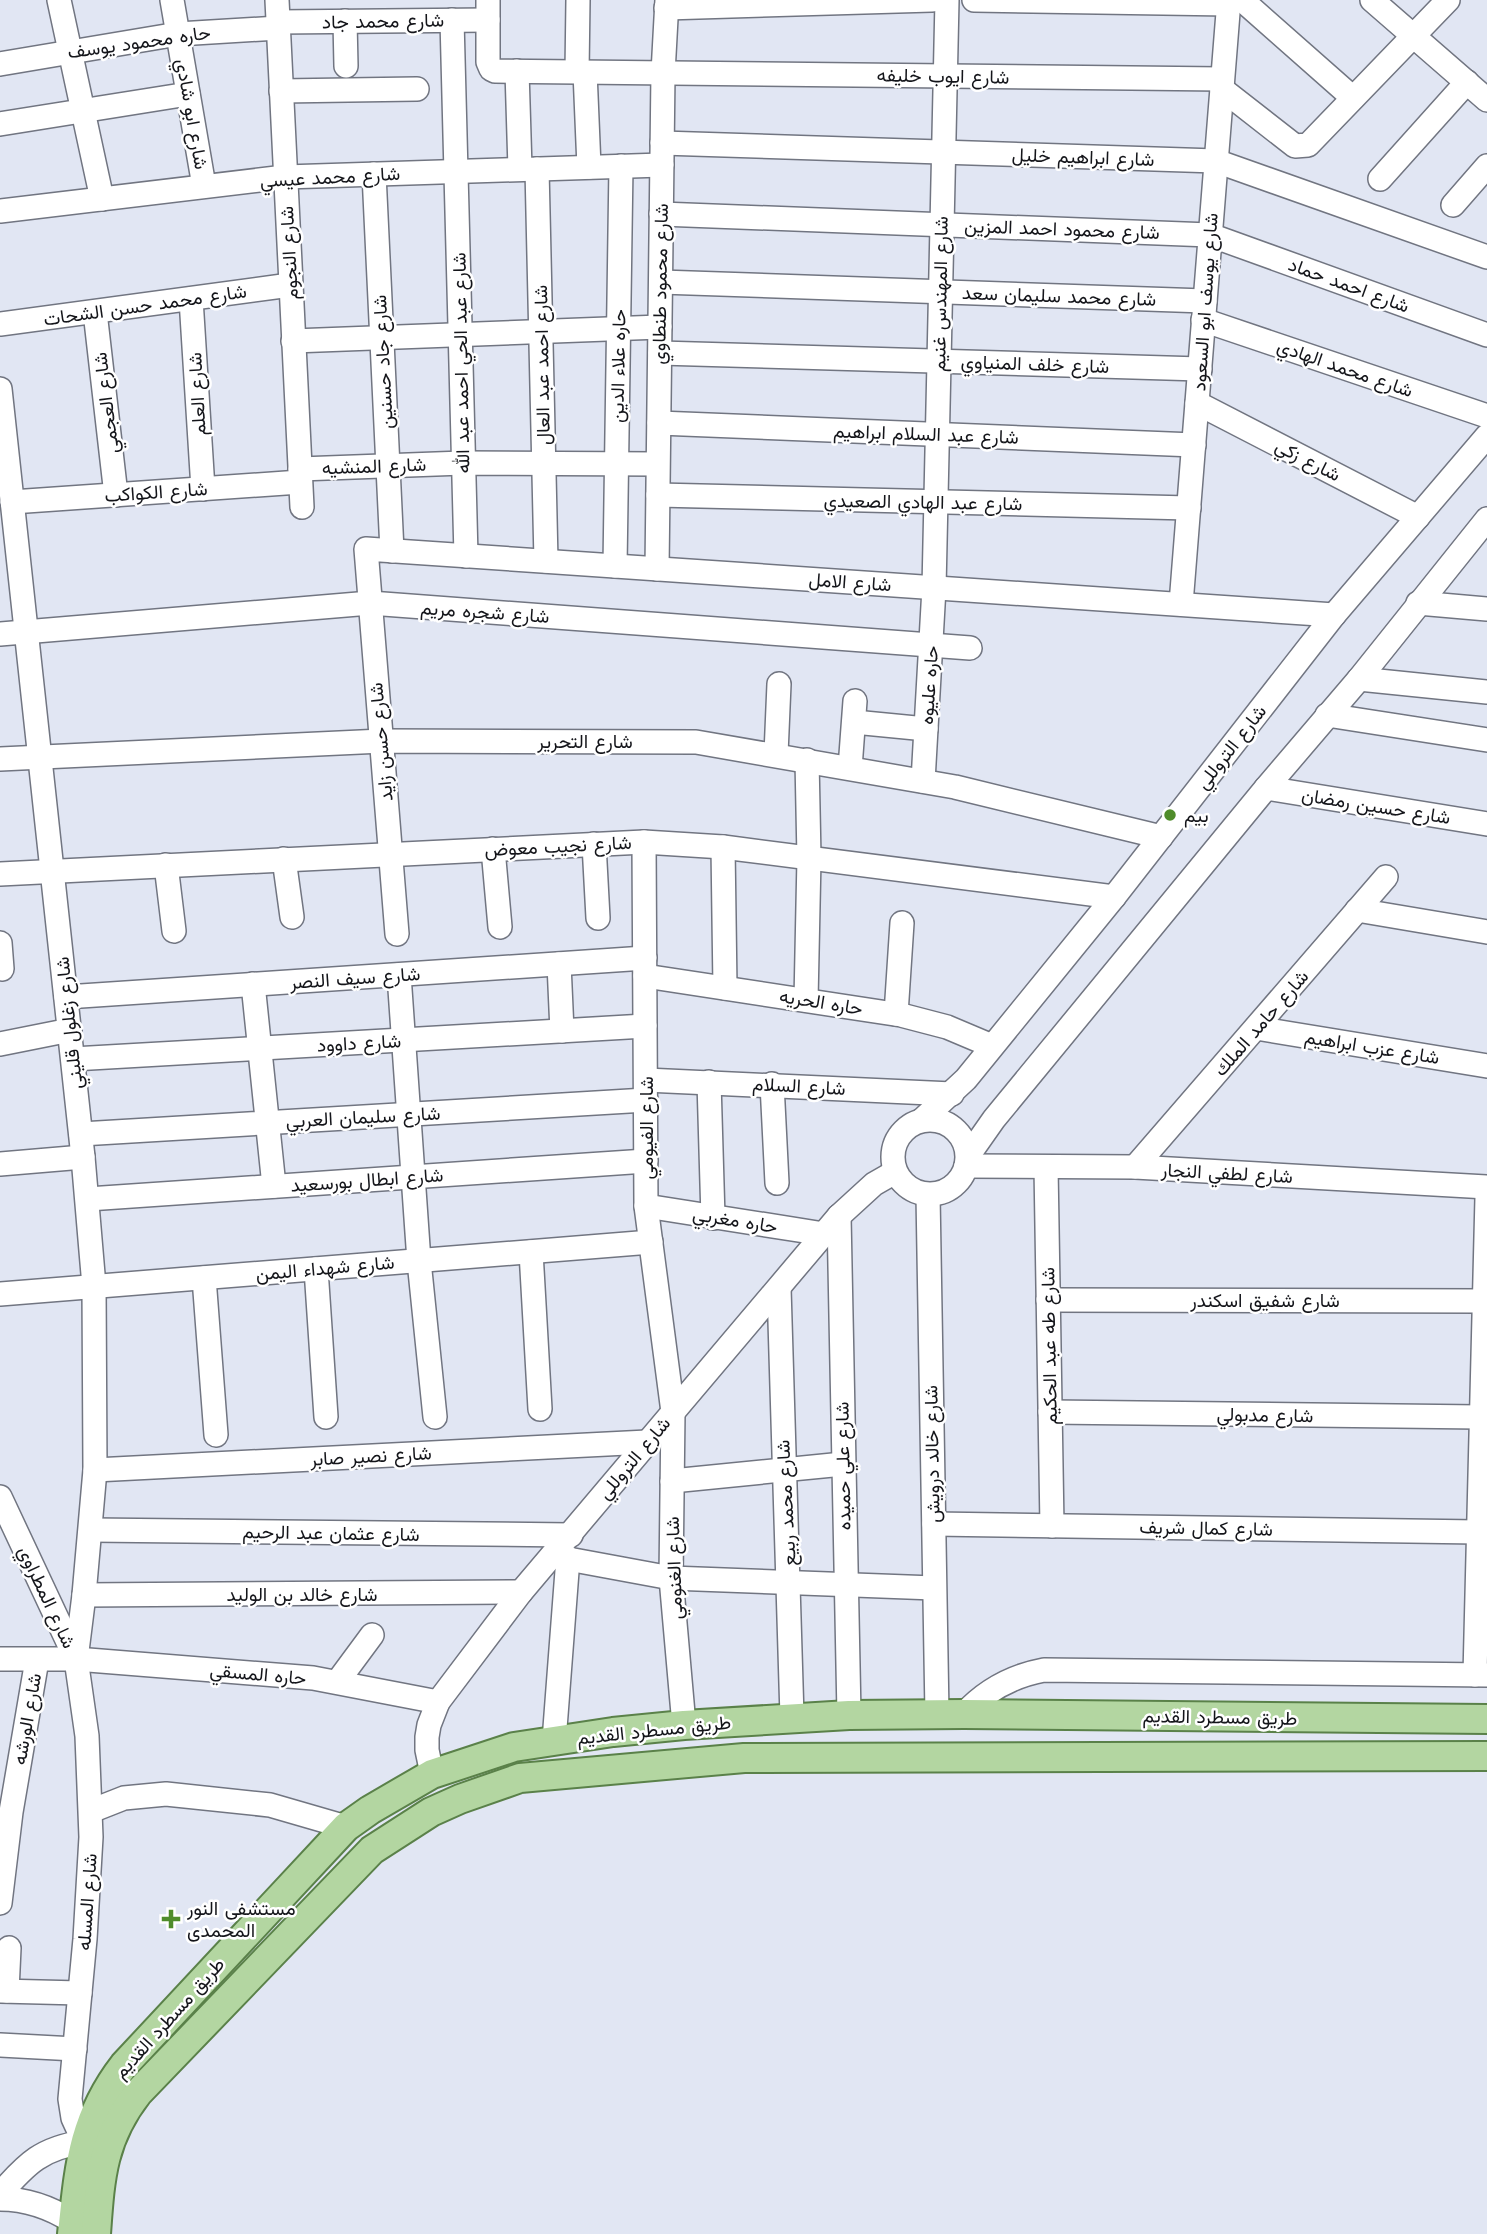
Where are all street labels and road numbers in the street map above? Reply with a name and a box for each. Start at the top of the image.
street label: شارع محمد جاد [322,8,444,35]
street label: حاره محمود يوسف [66,21,212,63]
street label: شارع ابو شادي [167,57,213,172]
street label: شارع ايوب خليفه [877,63,1009,90]
street label: شارع ابراهيم خليل [1011,143,1155,172]
street label: شارع محمد عيسي [259,162,401,196]
street label: شارع محمود طنطاوي [647,203,677,365]
street label: شارع النجوم [275,206,304,300]
street label: شارع يوسف ابو السعود [1187,212,1224,392]
street label: شارع محمود احمد المزين [964,214,1160,245]
street label: شارع المهندس غنيم [927,216,954,372]
street label: شارع عبد الحي احمد عبد الله [448,252,478,474]
street label: شارع احمد حماد [1285,252,1413,318]
street label: شارع محمد حسن الشحات [42,279,248,332]
street label: شارع محمد سليمان سعد [961,281,1157,312]
street label: شارع احمد عبد العال [529,285,556,445]
street label: شارع جاد حسنين [368,294,399,430]
street label: حاره علاء الدين [606,309,630,423]
street label: شارع محمد الهادي [1273,334,1416,406]
street label: شارع خلف المنياوي [960,350,1110,382]
street label: شارع العجمي [88,351,128,455]
street label: شارع العلم [183,352,212,436]
street label: شارع عبد السلام ابراهيم [833,419,1019,450]
street label: شارع زكي [1270,434,1345,490]
street label: شارع المنشيه [321,453,427,480]
street label: شارع الكواكب [104,477,208,508]
street label: شارع عبد الهادي الصعيدي [823,489,1022,519]
street label: شارع الامل [808,568,892,597]
street label: شارع شجره مريم [420,596,550,629]
street label: حاره عليوه [915,645,943,725]
street label: شارع حسن زايد [364,681,399,802]
street label: شارع التروللي [1191,700,1274,796]
street label: شارع التحرير [536,730,633,754]
street label: شارع حسين رمضان [1300,783,1452,830]
street label: شارع نجيب معوض [484,831,632,862]
street label: شارع زغلول قليني [51,955,91,1090]
street label: شارع سيف النصر [288,962,421,995]
street label: شارع حامد الملك [1209,965,1314,1081]
street label: حاره الحريه [778,984,864,1020]
street label: شارع عزب ابراهيم [1303,1025,1441,1070]
street label: شارع داوود [316,1029,402,1058]
street label: شارع السلام [752,1072,846,1101]
street label: شارع الفيومي [635,1076,662,1180]
street label: شارع سليمان العربي [285,1101,441,1137]
street label: شارع لطفي النجار [1159,1158,1294,1192]
street label: شارع ابطال بورسعيد [290,1163,444,1198]
street label: حاره مغربي [690,1202,779,1242]
street label: شارع شهداء اليمن [255,1250,395,1287]
street label: شارع طه عبد الحكيم [1036,1267,1063,1425]
street label: شارع شفيق اسكندر [1189,1289,1340,1313]
street label: شارع خالد درويش [919,1385,946,1523]
street label: شارع علي حميده [830,1401,860,1531]
street label: شارع مدبولي [1216,1403,1314,1431]
street label: شارع التروللي [593,1412,678,1507]
street label: شارع محمد ربيع [771,1439,803,1567]
street label: شارع نصير صابر [309,1441,432,1472]
street label: شارع كمال شريف [1139,1515,1273,1542]
street label: شارع الغنومي [661,1516,691,1620]
street label: شارع عثمان عبد الرحيم [242,1520,420,1547]
street label: شارع المطراوي [10,1542,81,1654]
street label: شارع خالد بن الوليد [226,1583,378,1607]
street label: حاره المسقي [209,1658,307,1694]
street label: شارع الورشه [8,1671,47,1767]
street label: طريق مسطرد القديم [1143,1704,1297,1731]
street label: طريق مسطرد القديم [576,1710,732,1751]
street label: شارع المسله [72,1853,103,1951]
street label: طريق مسطرد القديم [109,1953,230,2084]

